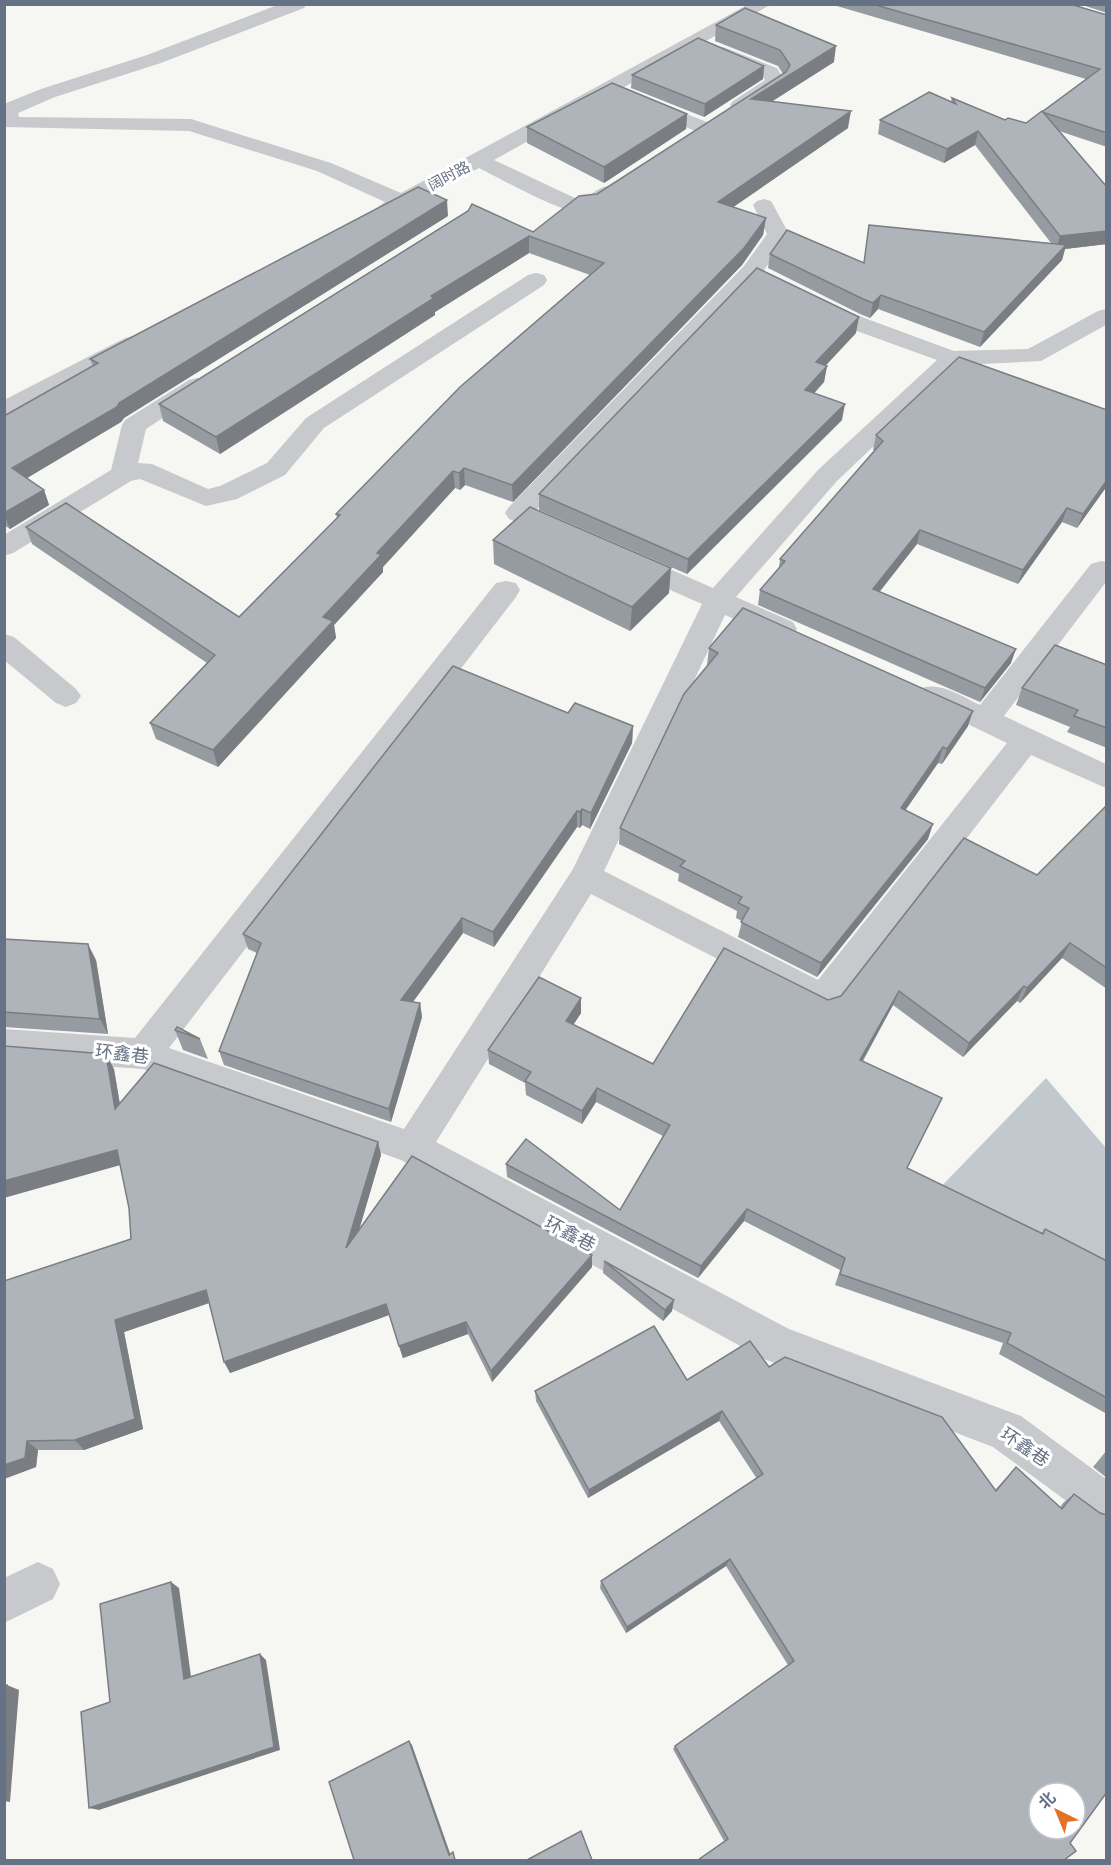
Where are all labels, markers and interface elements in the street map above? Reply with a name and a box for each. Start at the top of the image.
street label: 阔时路 [424,157,473,195]
street label: 环鑫巷 [94,1039,150,1068]
street label: 环鑫巷 [541,1211,599,1256]
street label: 环鑫巷 [996,1422,1054,1471]
north arrow [1027,1781,1087,1841]
text: 北 [1034,1787,1059,1813]

